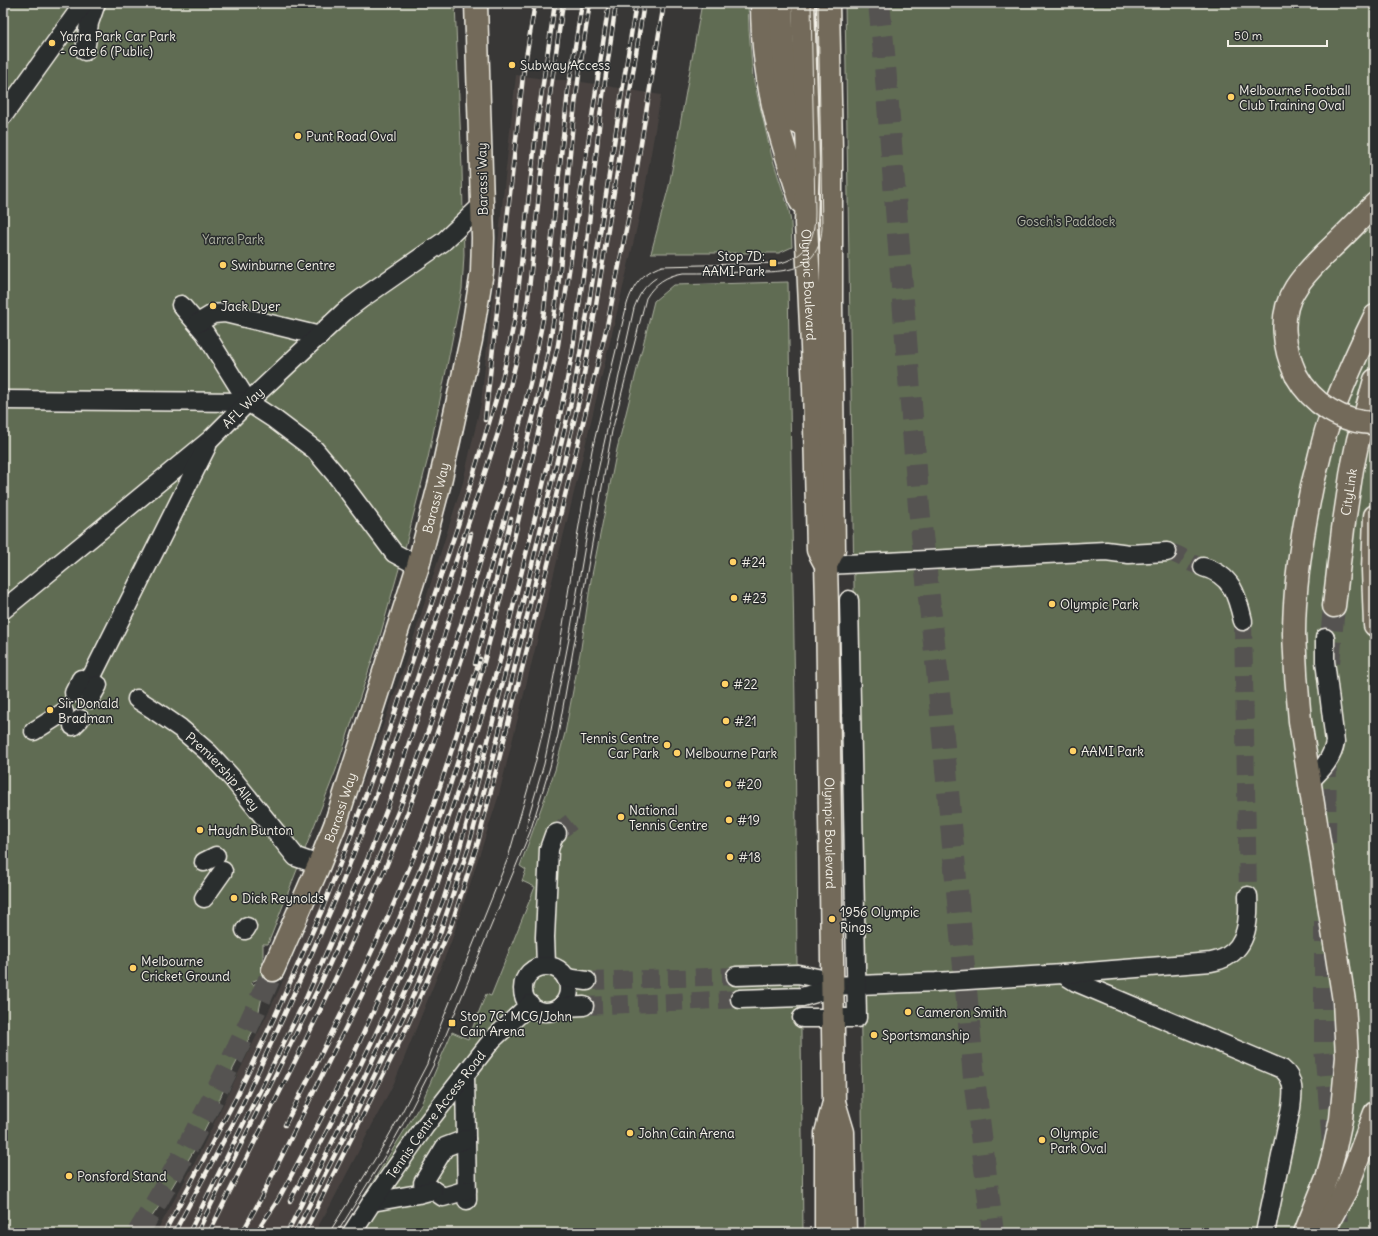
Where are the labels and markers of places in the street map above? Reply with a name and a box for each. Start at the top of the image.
place label: Yarra Park Car Park - Gate 6 (Public) [60,28,176,60]
marker: Yarra Park Car Park - Gate 6 (Public) [47,38,57,48]
place label: Subway Access [520,57,610,74]
marker: Subway Access [507,60,517,70]
place label: Melbourne Football Club Training Oval [1239,82,1351,114]
marker: Melbourne Football Club Training Oval [1226,92,1236,102]
place label: Punt Road Oval [306,128,397,145]
marker: Punt Road Oval [293,131,303,141]
place label: Stop 7D: AAMI Park [702,248,765,280]
place label: Swinburne Centre [231,257,335,274]
marker: Stop 7D: AAMI Park [768,258,778,268]
marker: Swinburne Centre [218,260,228,270]
place label: Jack Dyer [221,298,281,315]
marker: Jack Dyer [208,301,218,311]
place label: #24 [741,554,766,571]
marker: #24 [728,557,738,567]
place label: #23 [742,590,767,607]
marker: #23 [729,593,739,603]
place label: Olympic Park [1060,596,1139,613]
marker: Olympic Park [1047,599,1057,609]
place label: #22 [733,676,758,693]
marker: #22 [720,679,730,689]
place label: Sir Donald Bradman [58,695,119,727]
marker: Sir Donald Bradman [45,705,55,715]
place label: #21 [734,713,757,730]
marker: #21 [721,716,731,726]
place label: Tennis Centre Car Park [580,730,659,762]
marker: Tennis Centre Car Park [662,740,672,750]
place label: AAMI Park [1081,743,1144,760]
place label: Melbourne Park [685,745,778,762]
marker: AAMI Park [1068,746,1078,756]
marker: Melbourne Park [672,748,682,758]
place label: #20 [736,776,762,793]
marker: #20 [723,779,733,789]
place label: National Tennis Centre [629,802,708,834]
marker: National Tennis Centre [616,812,626,822]
place label: #19 [737,812,760,829]
marker: #19 [724,815,734,825]
place label: Haydn Bunton [208,822,294,839]
marker: Haydn Bunton [195,825,205,835]
place label: #18 [738,849,761,866]
marker: #18 [725,852,735,862]
place label: Dick Reynolds [242,890,324,907]
marker: Dick Reynolds [229,893,239,903]
place label: 1956 Olympic Rings [840,904,920,936]
marker: 1956 Olympic Rings [827,914,837,924]
place label: Melbourne Cricket Ground [141,953,230,985]
marker: Melbourne Cricket Ground [128,963,138,973]
place label: Cameron Smith [916,1004,1007,1021]
marker: Cameron Smith [903,1007,913,1017]
place label: Stop 7C: MCG/John Cain Arena [460,1008,573,1040]
marker: Stop 7C: MCG/John Cain Arena [447,1018,457,1028]
place label: Sportsmanship [882,1027,970,1044]
marker: Sportsmanship [869,1030,879,1040]
place label: John Cain Arena [638,1125,735,1142]
place label: Olympic Park Oval [1050,1125,1107,1157]
marker: John Cain Arena [625,1128,635,1138]
marker: Olympic Park Oval [1037,1135,1047,1145]
place label: Ponsford Stand [77,1168,167,1185]
marker: Ponsford Stand [64,1171,74,1181]

